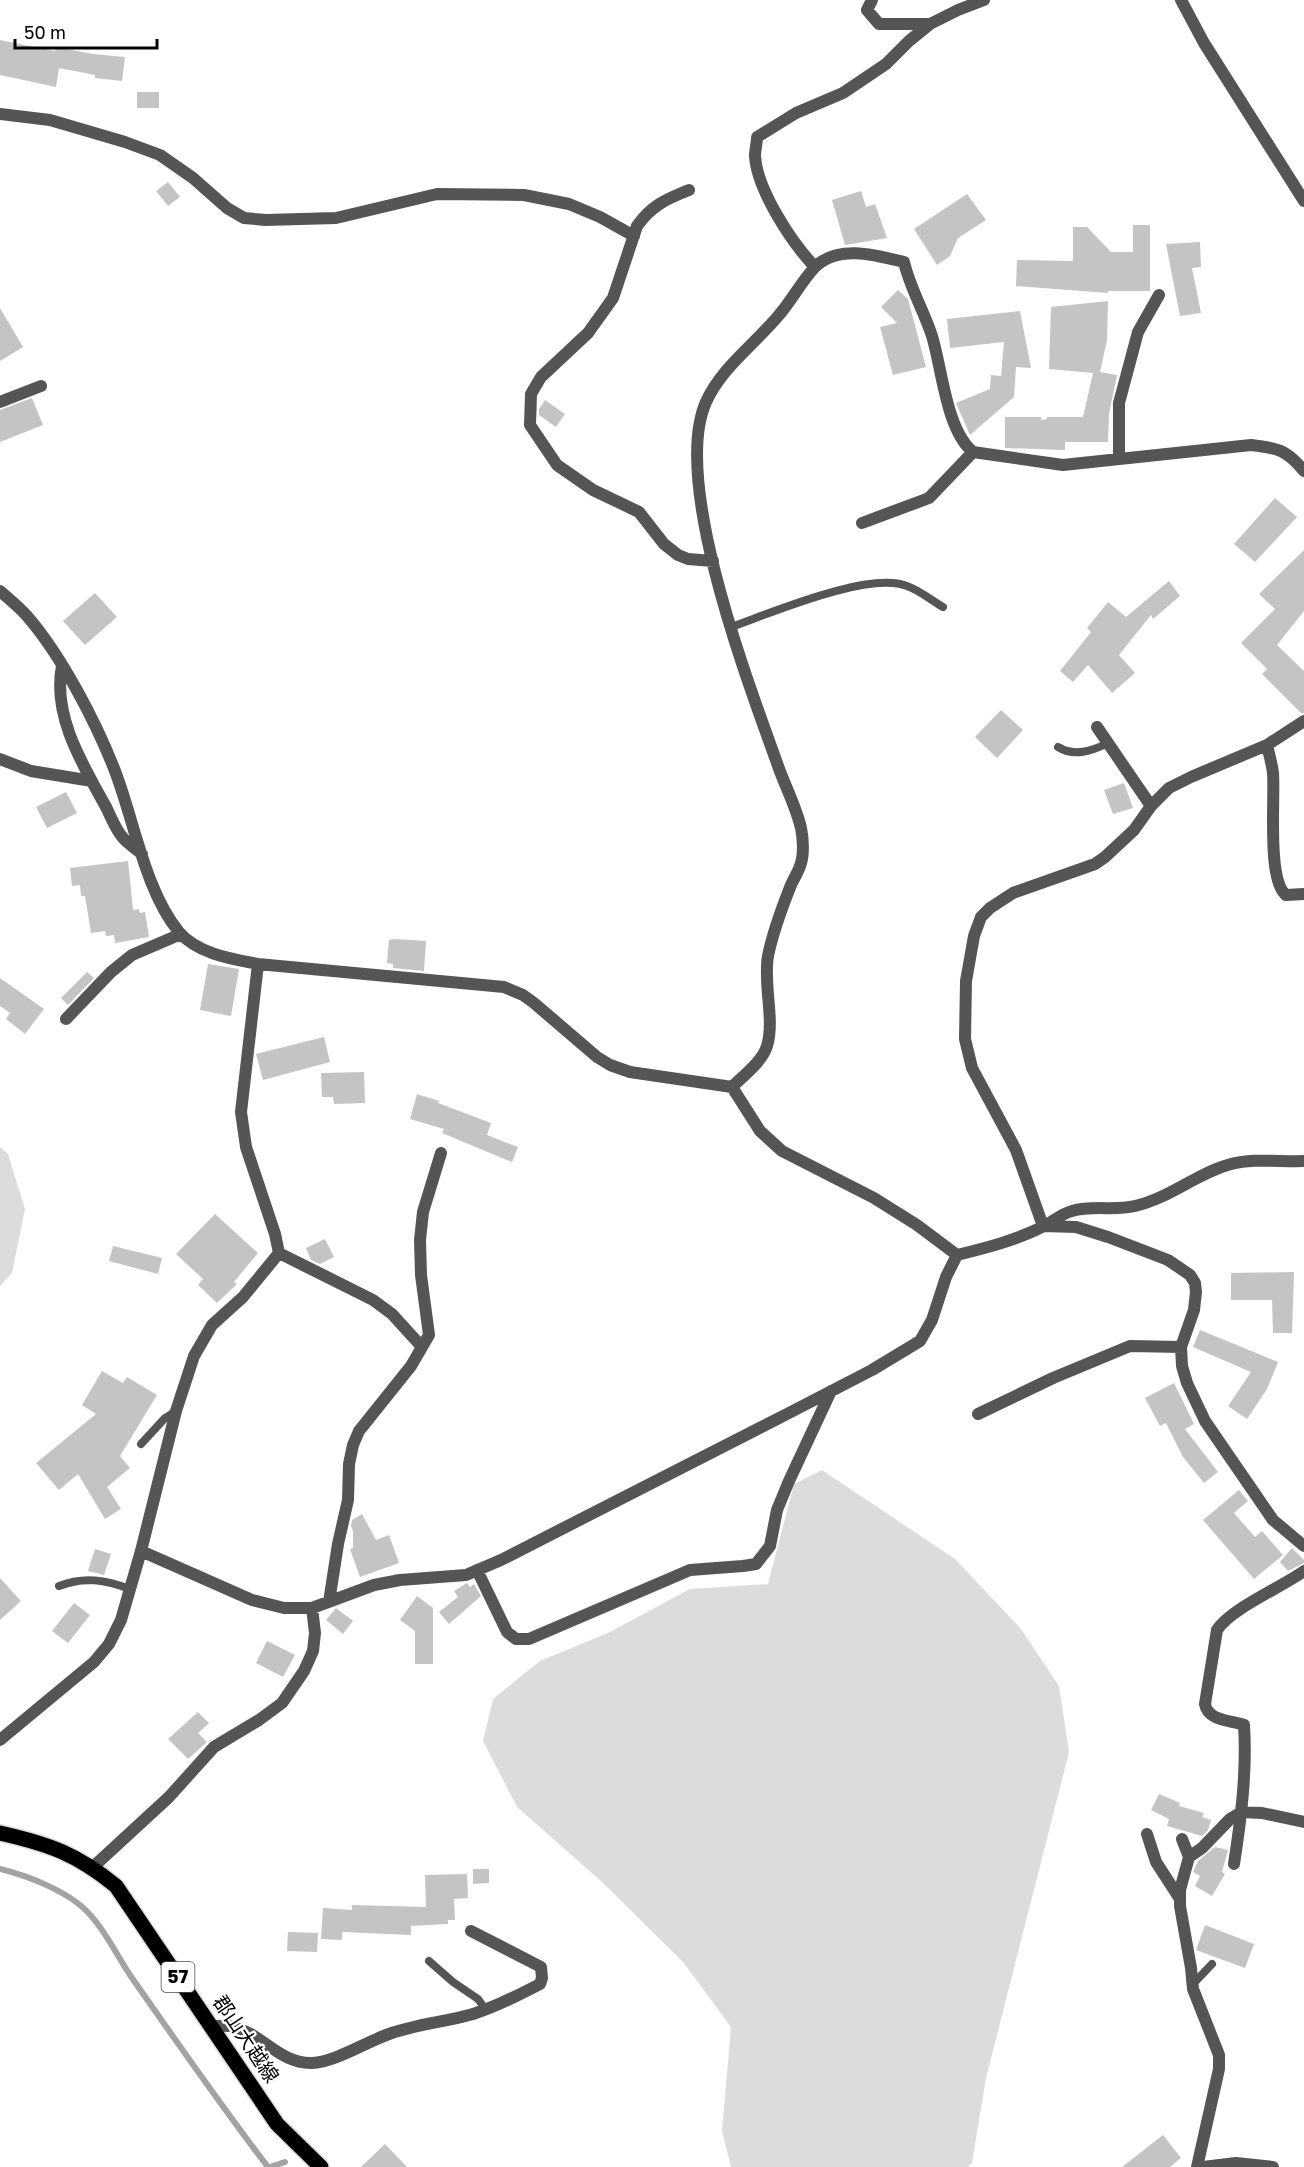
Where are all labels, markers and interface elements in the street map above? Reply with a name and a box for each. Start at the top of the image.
scale bar [15,12,158,50]
text: 50 m [24,21,66,43]
road number: 57 [162,1962,195,1992]
street label: 郡山大越線 [209,1990,285,2087]

